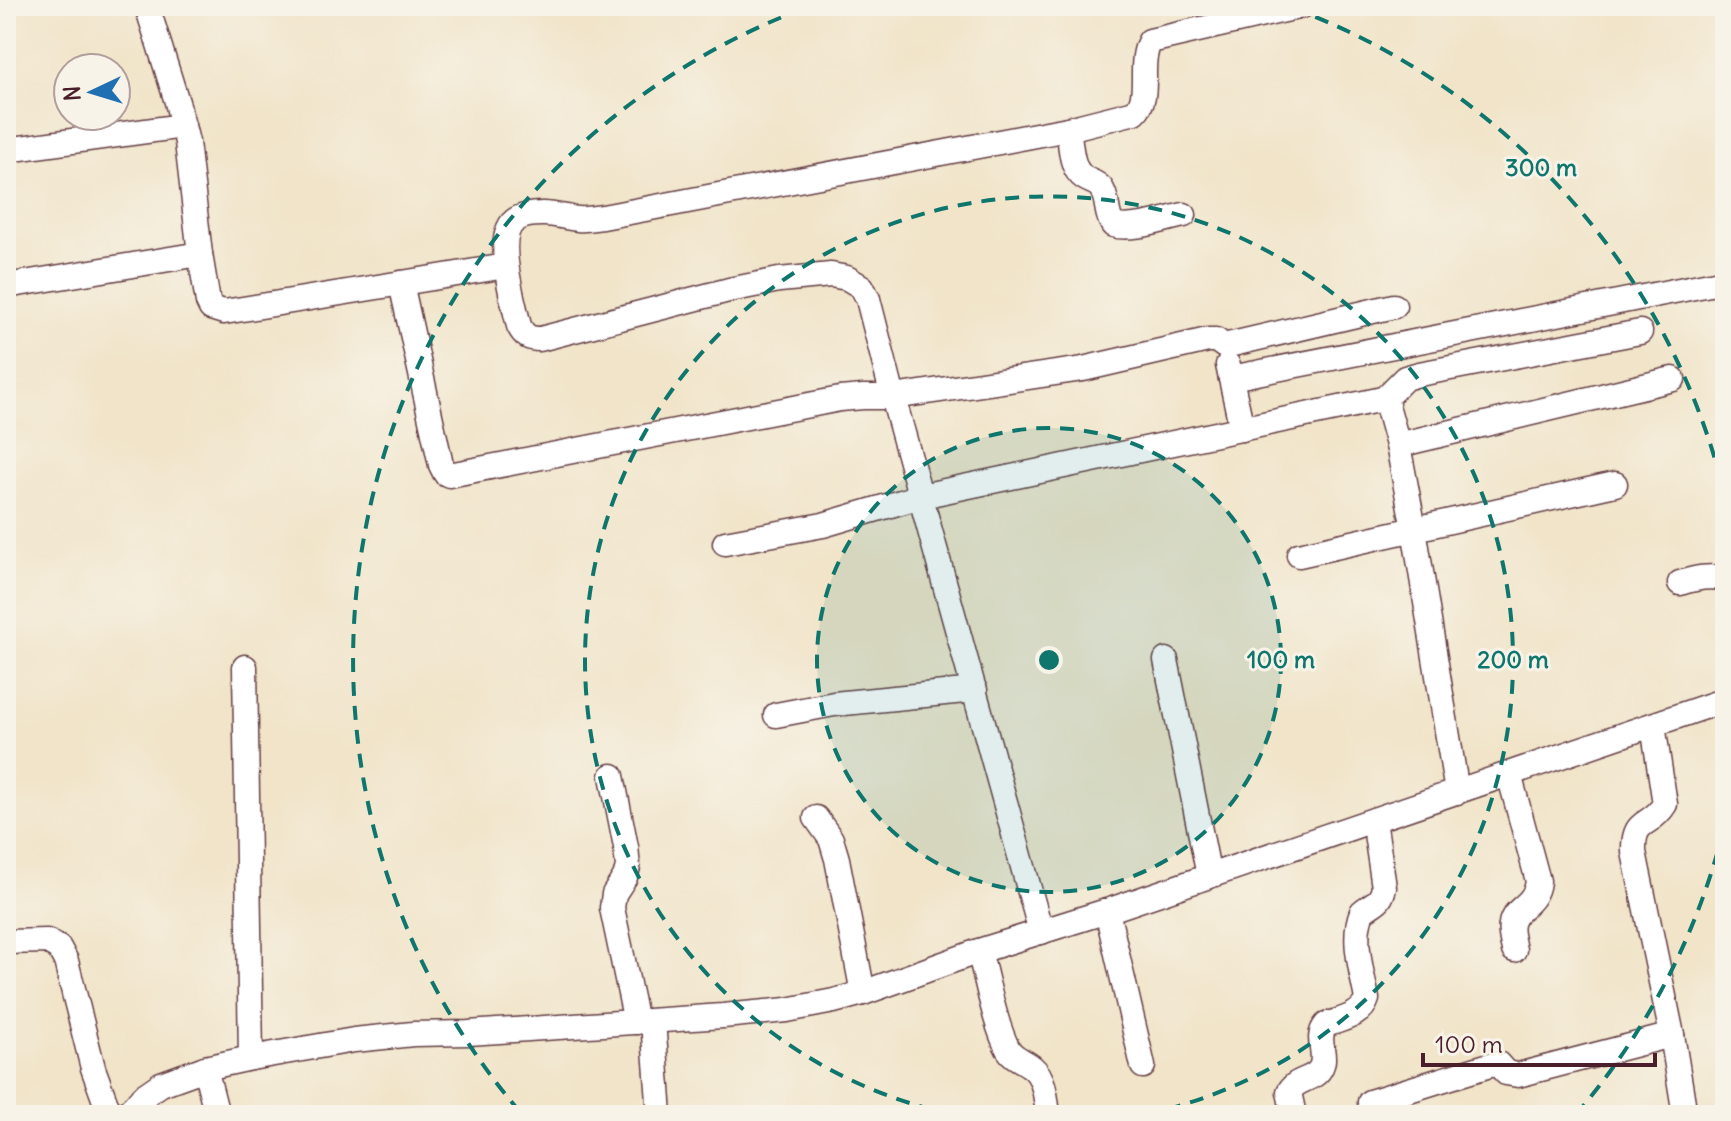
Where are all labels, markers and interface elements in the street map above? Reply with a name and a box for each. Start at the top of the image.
north arrow [52,52,132,132]
text: N [58,85,87,102]
text: 300 m [1505,152,1577,182]
text: 100 m [1247,644,1315,674]
text: 200 m [1477,644,1549,674]
centre of rings [1035,646,1063,674]
scale bar [1423,1017,1655,1067]
text: 100 m [1435,1029,1503,1059]

